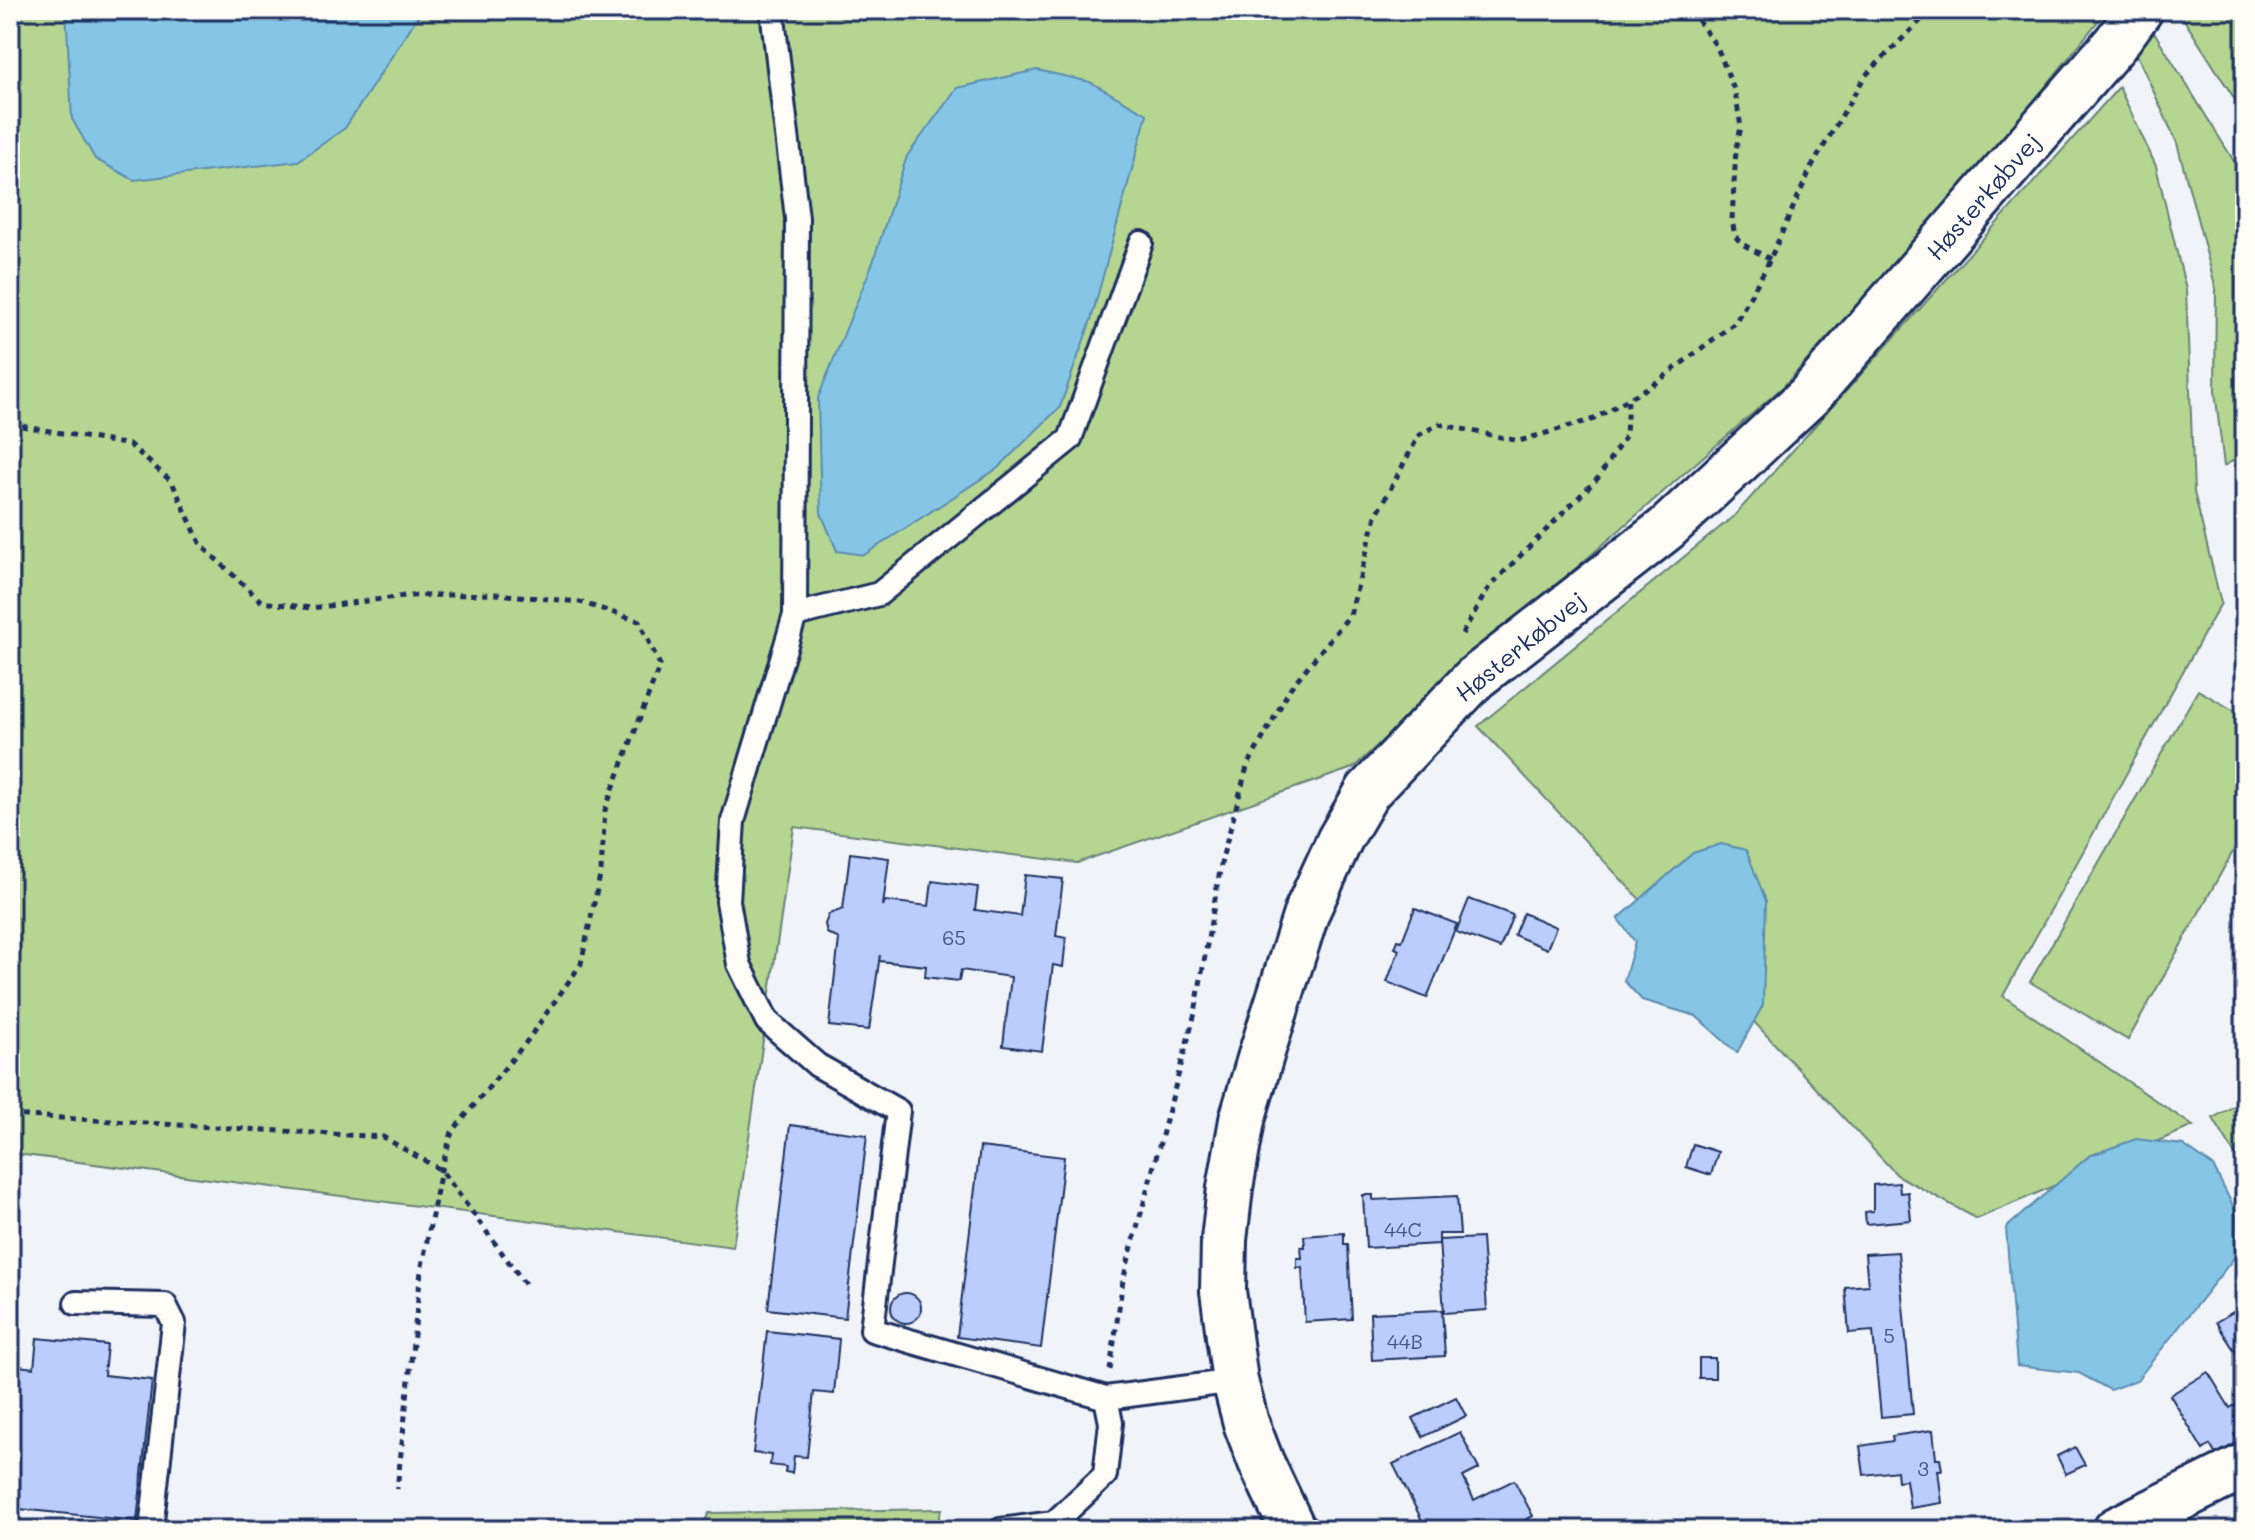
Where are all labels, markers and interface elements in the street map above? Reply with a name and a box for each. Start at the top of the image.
street label: Høsterkøbvej [1919,126,2047,266]
street label: Høsterkøbvej [1449,584,1591,708]
house number: 65 [942,924,966,950]
house number: 44C [1384,1216,1422,1242]
house number: 5 [1883,1322,1895,1348]
house number: 44B [1387,1328,1423,1354]
house number: 3 [1917,1455,1929,1481]

